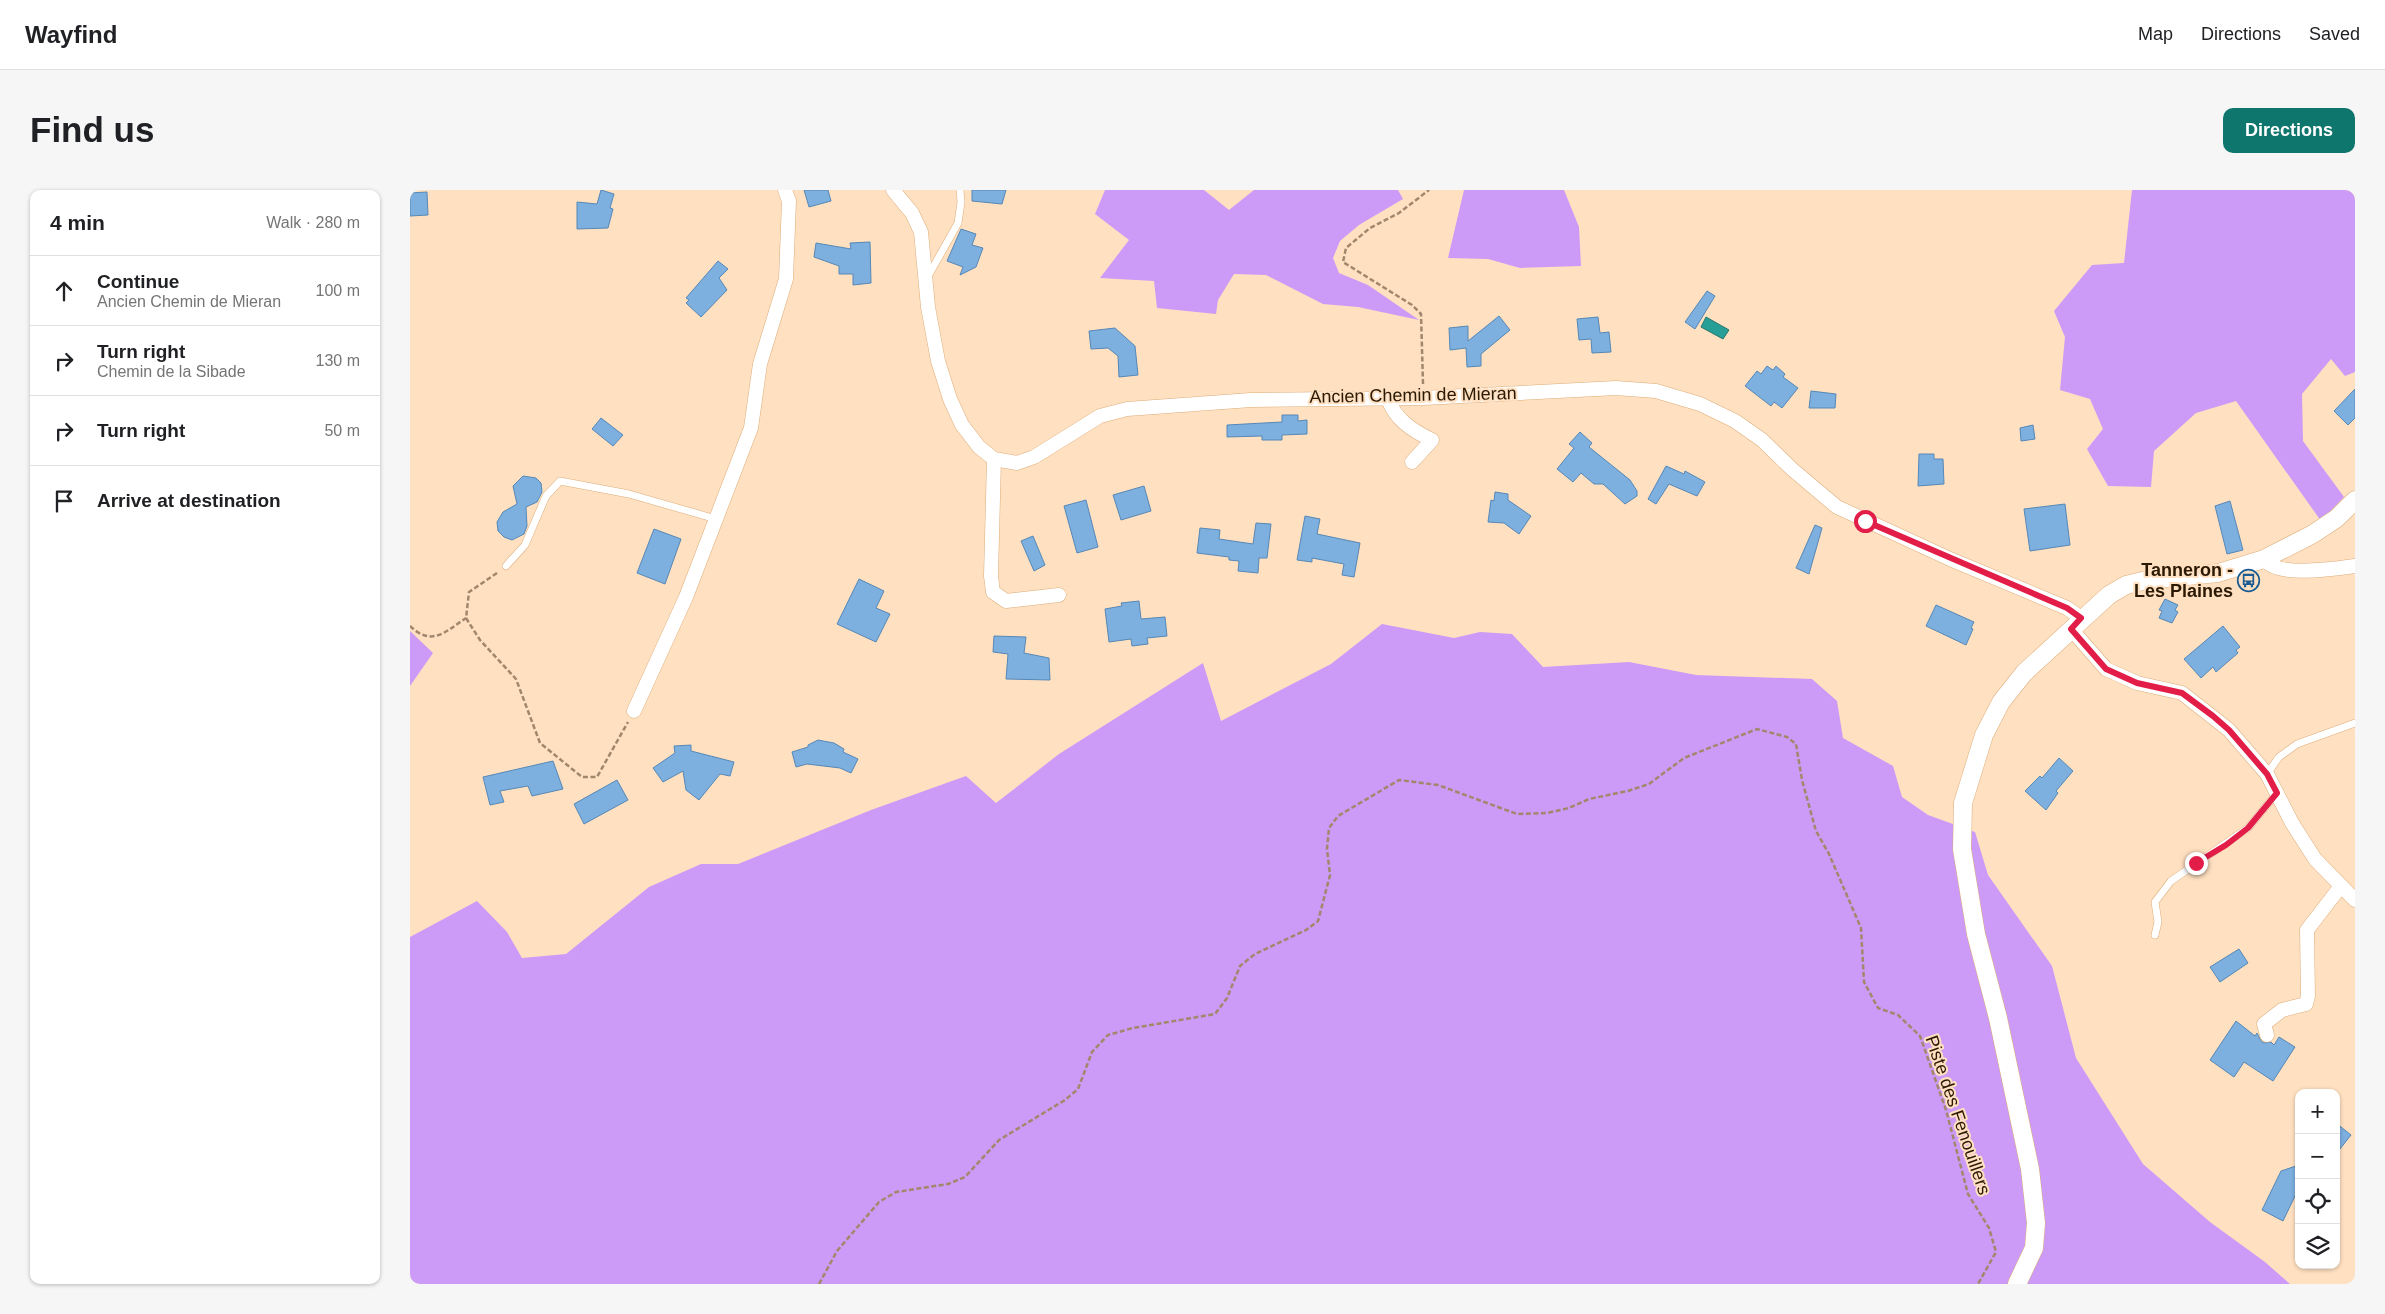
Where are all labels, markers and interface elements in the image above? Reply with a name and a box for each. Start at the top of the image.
text: Wayfind [25,21,117,48]
text: Map [2138,24,2173,44]
text: Directions [2201,24,2281,44]
text: Saved [2309,24,2360,44]
button: Directions [2223,108,2355,153]
text: Find us [30,110,154,149]
text: 4 min [50,211,105,234]
text: Walk · 280 m [266,214,360,231]
text: Continue [97,271,179,292]
icon: ahead [50,277,78,305]
text: 100 m [316,282,360,299]
text: Ancien Chemin de Mieran [97,293,281,310]
text: Turn right [97,341,185,362]
icon: right [50,347,78,375]
text: 130 m [316,352,360,369]
text: Chemin de la Sibade [97,363,246,380]
street label: Ancien Chemin de Mieran [1309,383,1517,407]
icon: right [50,417,78,445]
text: Turn right [97,420,185,441]
text: 50 m [324,422,360,439]
icon: arrive [50,487,78,515]
text: Arrive at destination [97,490,281,511]
route start [1854,510,1877,533]
place label: Tanneron - Les Plaines [2134,560,2233,601]
bus stop icon: Tanneron - Les Plaines [2237,568,2261,592]
route end [2185,852,2208,875]
street label: Piste des Fenouillers [1921,1033,1995,1197]
map controls [2295,1089,2340,1269]
button: + [2295,1089,2340,1134]
button: − [2295,1134,2340,1179]
button: locate [2295,1179,2340,1224]
button: layers [2295,1224,2340,1269]

